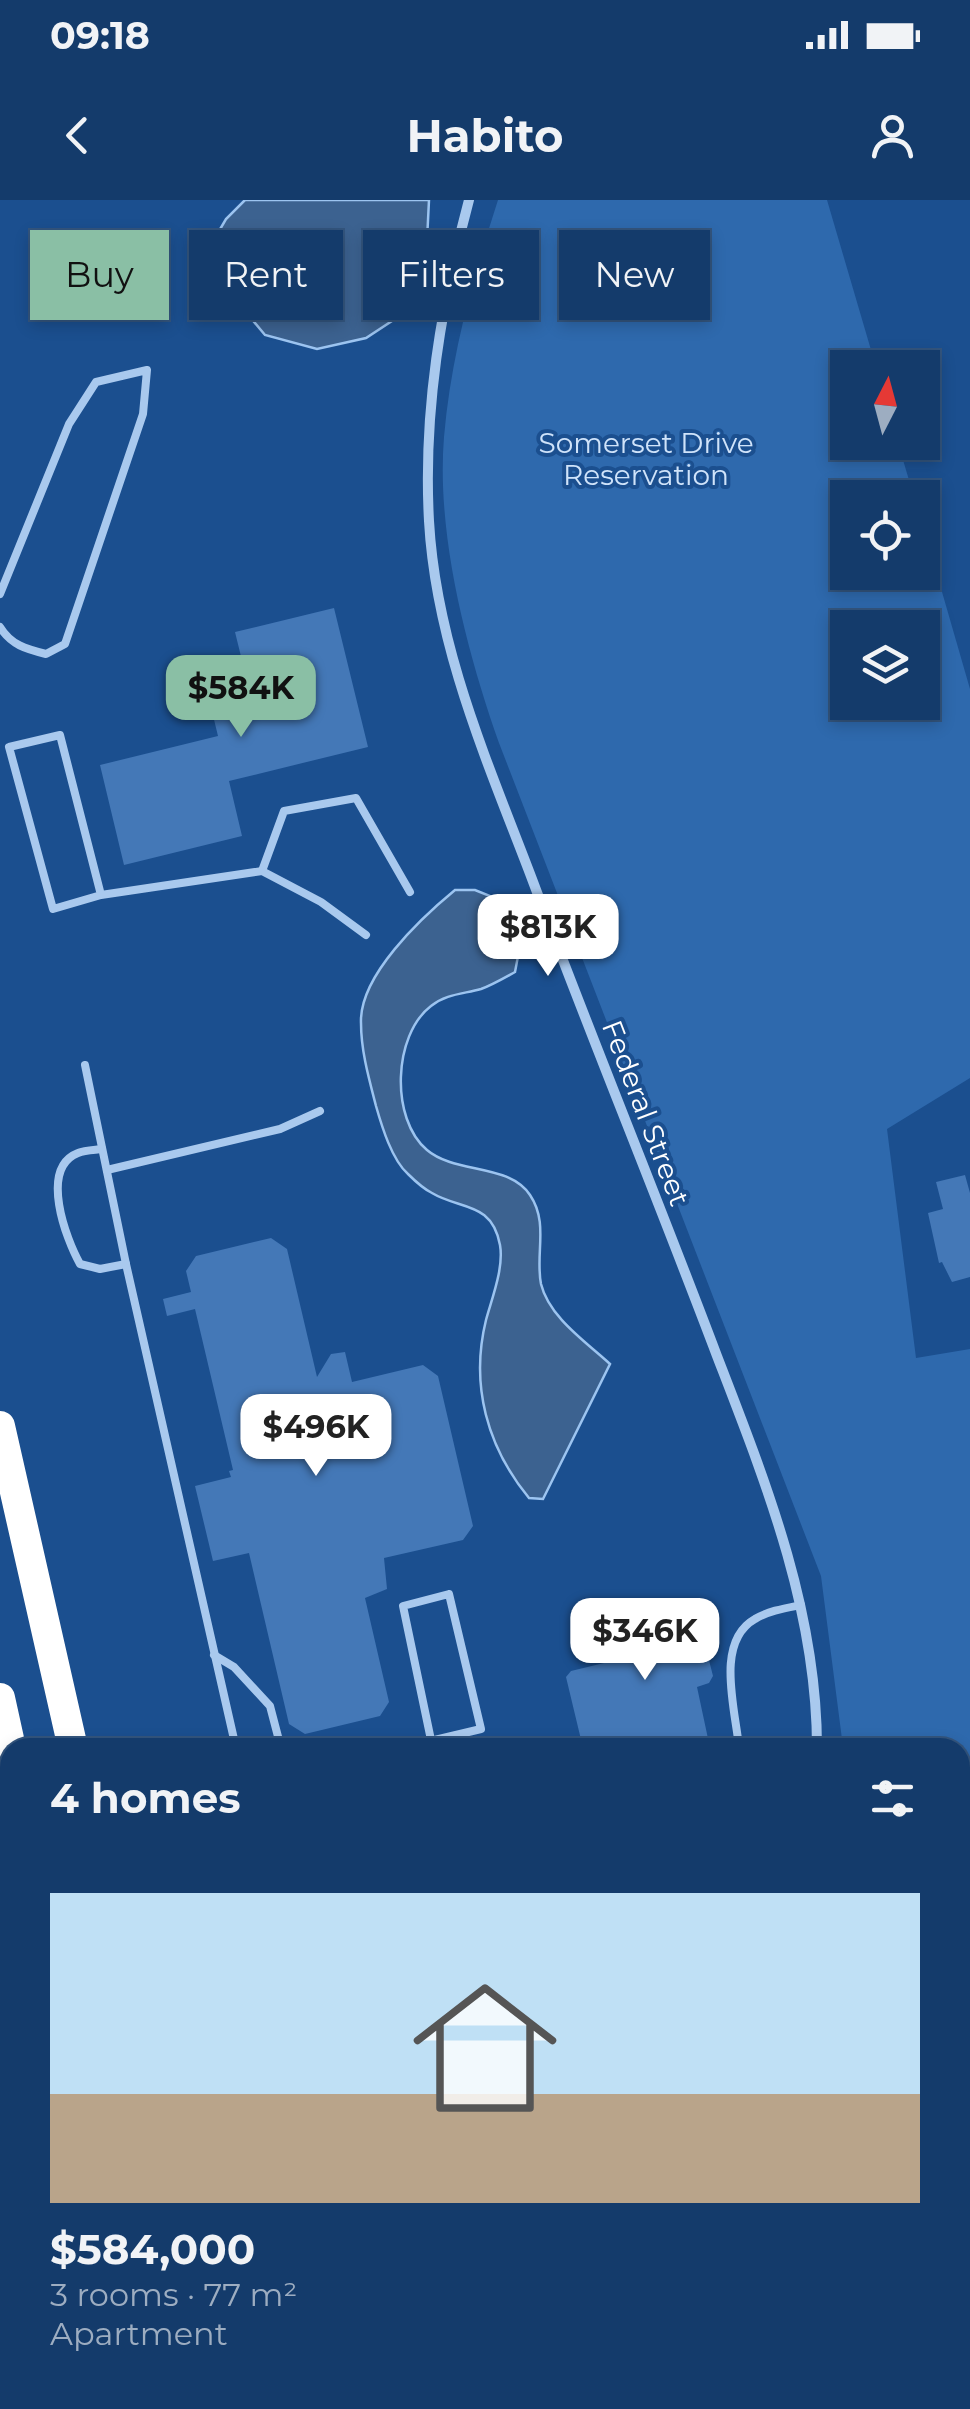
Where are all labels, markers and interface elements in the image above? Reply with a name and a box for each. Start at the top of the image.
text: 09:18 [50,12,150,59]
icon: back [50,108,105,163]
text: Habito [406,108,564,163]
icon: person [865,108,920,163]
chip: Buy [30,230,169,320]
chip: Rent [189,230,343,320]
chip: Filters [363,230,539,320]
chip: New [559,230,710,320]
north arrow [830,350,940,460]
map controls [830,350,940,720]
park label: Somerset Drive Reservation [538,426,754,492]
button: locate [830,480,940,590]
button: layers [830,610,940,720]
pin: $584K [171,655,311,740]
text: $584K [188,668,294,707]
pin: $813K [478,894,618,979]
text: $813K [500,907,596,946]
street label: Federal Street [595,1015,697,1211]
pin: $496K [246,1394,386,1479]
text: $496K [262,1407,370,1446]
pin: $346K [575,1598,715,1683]
text: $346K [592,1611,698,1650]
icon: filters [865,1771,920,1826]
text: 4 homes [50,1772,241,1824]
icon: home [395,1958,575,2138]
text: $584,000 [50,2223,255,2275]
text: 3 rooms · 77 m² [50,2275,297,2314]
text: Apartment [50,2314,228,2353]

